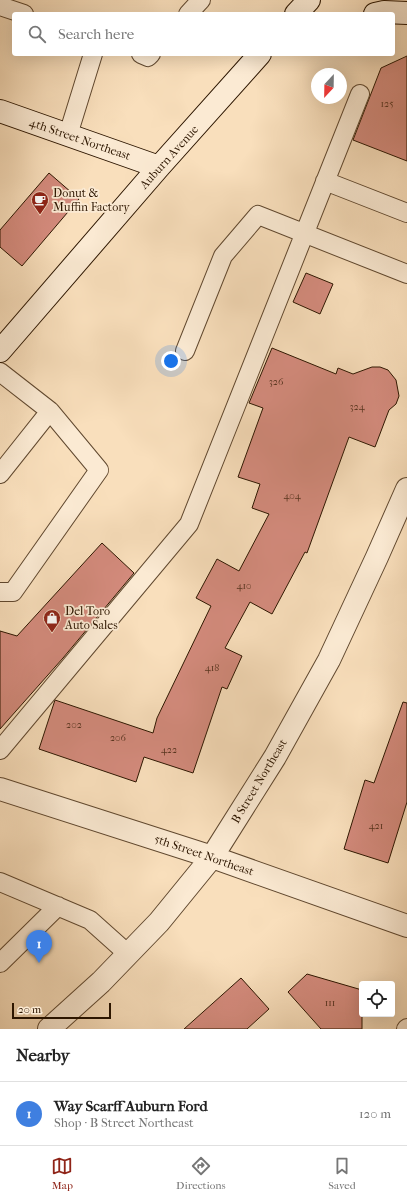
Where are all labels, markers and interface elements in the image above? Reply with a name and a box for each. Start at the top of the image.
search box [12,12,395,56]
icon: search [26,23,48,45]
text: Search here [58,25,134,43]
north arrow [311,68,347,104]
house number: 125 [380,98,394,110]
street label: 4th Street Northeast [28,115,133,163]
street label: Auburn Avenue [136,122,201,192]
place label: Donut & Muffin Factory [53,186,130,214]
cafe icon: Donut & Muffin Factory [30,190,50,215]
your location [161,351,181,371]
house number: 326 [269,376,284,388]
house number: 324 [349,401,366,413]
house number: 404 [283,490,302,502]
house number: 410 [237,580,251,592]
place label: Del Toro Auto Sales [64,604,118,632]
shop icon: Del Toro Auto Sales [42,608,62,633]
house number: 418 [205,662,219,674]
house number: 202 [66,719,82,731]
house number: 206 [110,732,127,744]
street label: B Street Northeast [228,736,290,826]
house number: 422 [161,744,177,756]
house number: 421 [369,820,383,832]
street label: 5th Street Northeast [152,831,256,879]
pin: 1 [26,930,52,963]
map controls [359,981,395,1017]
button: locate [359,981,395,1017]
house number: 111 [325,997,335,1009]
scale bar [12,1001,111,1020]
text: 20 m [18,1003,41,1016]
text: Nearby [16,1045,70,1065]
text: Way Scarff Auburn Ford [54,1097,208,1115]
text: 1 [27,1106,31,1121]
text: 120 m [359,1106,391,1121]
text: Shop · B Street Northeast [54,1115,194,1130]
tab: Map [51,1155,73,1192]
tab: Directions [176,1155,226,1192]
tab: Saved [328,1155,356,1192]

